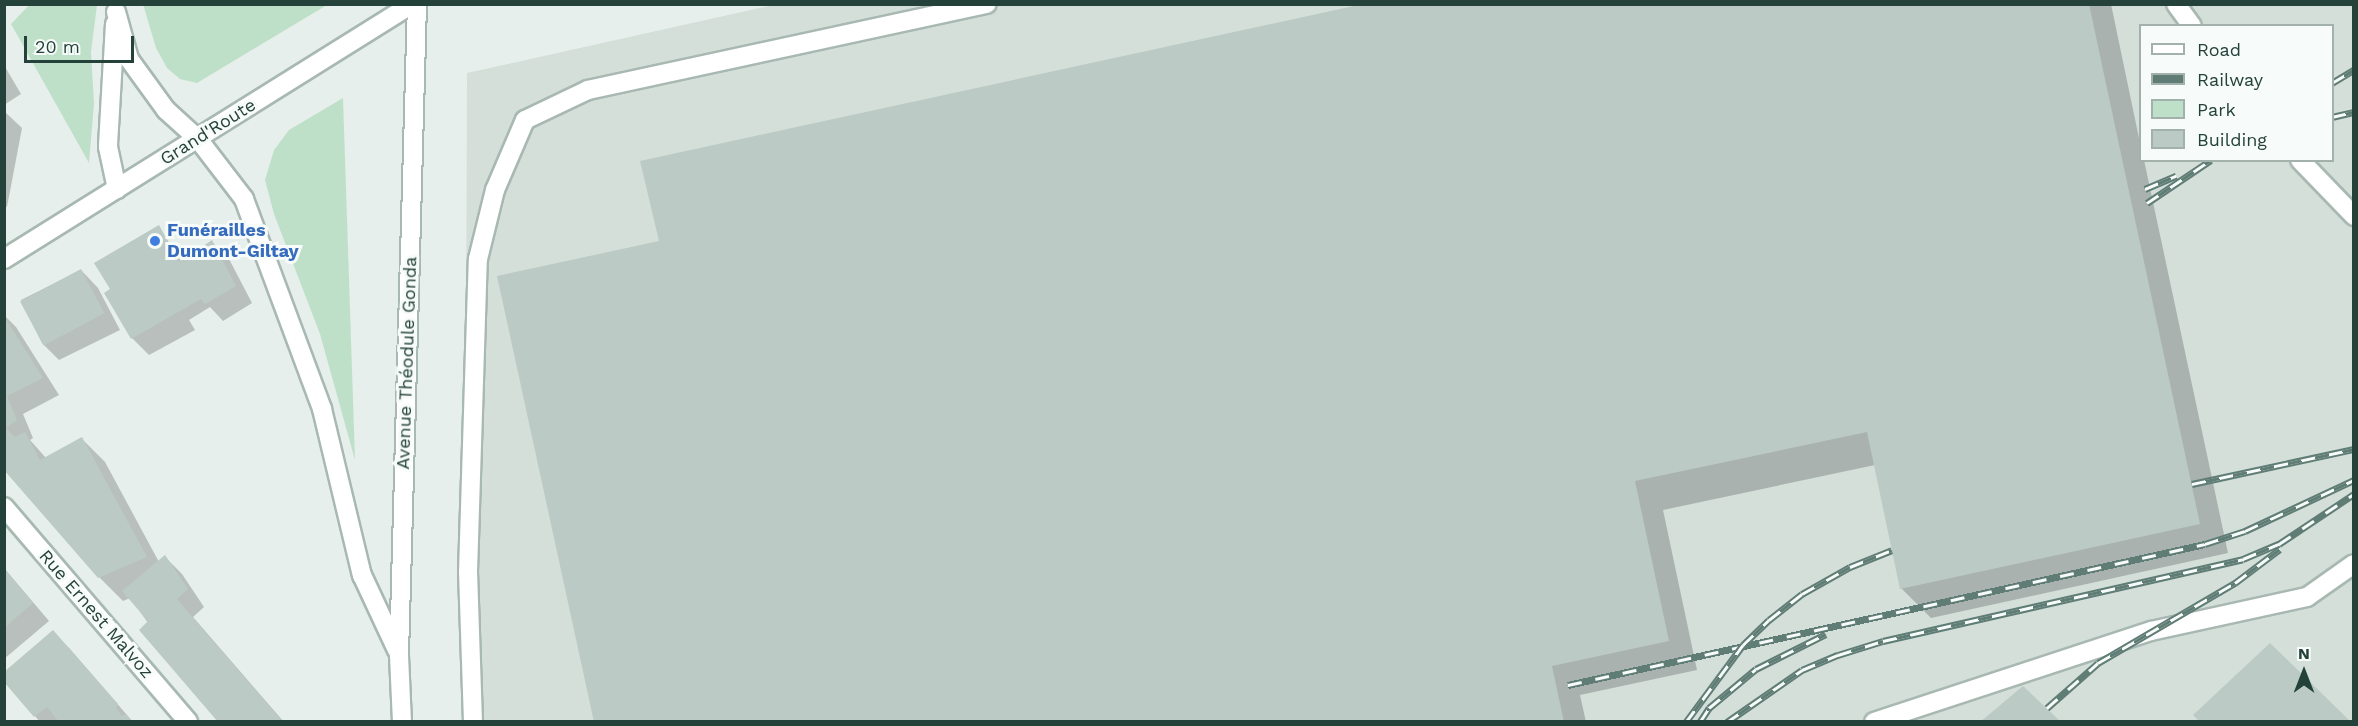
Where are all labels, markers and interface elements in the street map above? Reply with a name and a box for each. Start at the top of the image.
scale bar [27,24,136,62]
legend [2139,24,2334,162]
text: 20 m [35,36,80,57]
text: Road [2197,39,2241,60]
text: Railway [2197,69,2263,90]
street label: Grand'Route [156,94,260,170]
text: Park [2197,99,2236,120]
text: Building [2197,129,2267,150]
place label: Funérailles Dumont-Giltay [167,220,299,262]
marker: Funérailles Dumont-Giltay [148,234,162,248]
street label: Avenue Théodule Gonda [392,256,422,470]
street label: Rue Ernest Malvoz [34,545,158,683]
north arrow [2274,642,2334,702]
text: N [2298,644,2310,663]

